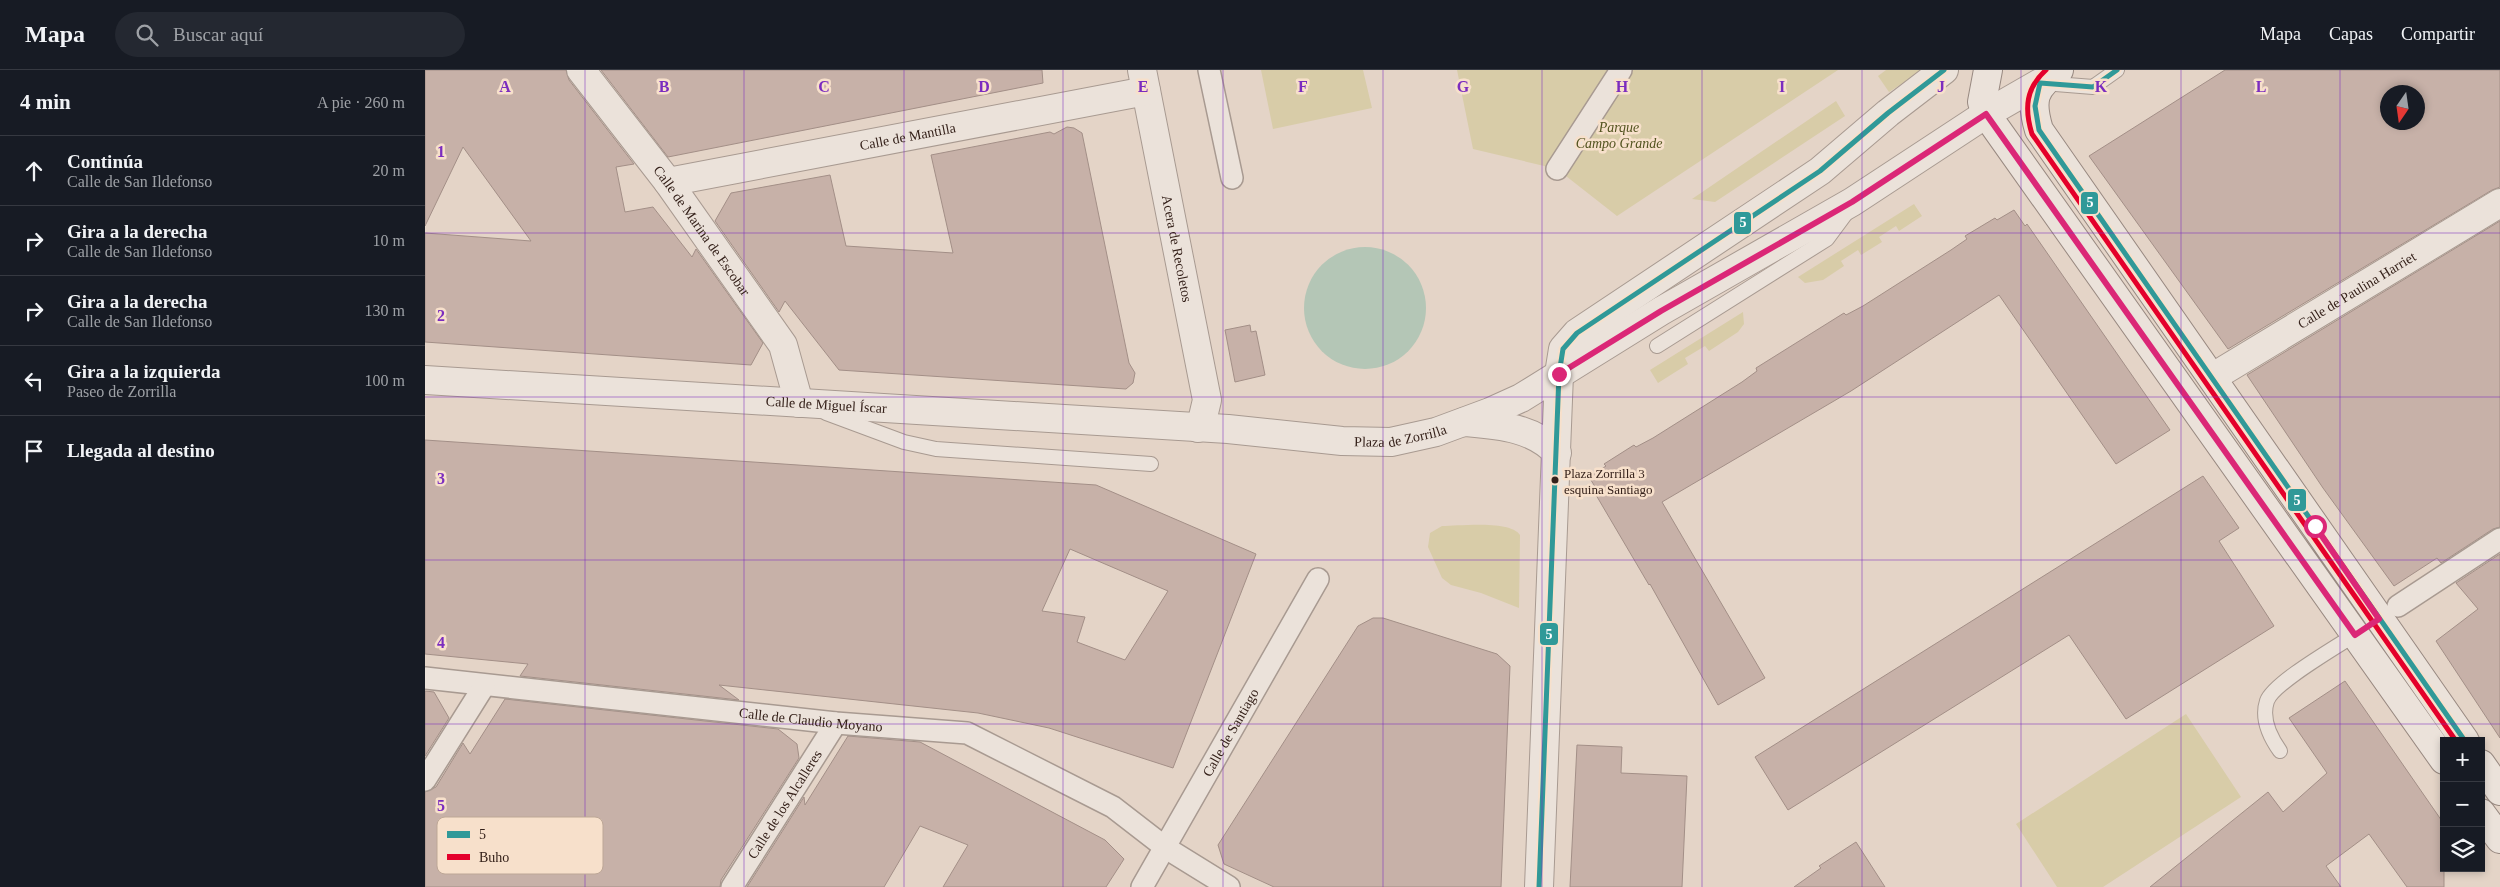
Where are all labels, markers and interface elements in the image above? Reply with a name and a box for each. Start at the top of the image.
search box [115,12,465,57]
text: Mapa [25,21,85,47]
icon: search [133,21,161,49]
text: Buscar aquí [173,24,263,45]
text: Mapa [2260,24,2301,44]
text: Capas [2329,24,2373,44]
text: Compartir [2401,24,2475,44]
text: A [499,78,511,95]
text: B [659,78,670,95]
text: C [818,78,830,95]
text: D [978,78,990,95]
text: E [1138,78,1148,95]
text: F [1298,78,1308,95]
text: G [1457,78,1470,95]
text: H [1616,78,1629,95]
text: I [1779,78,1785,95]
text: J [1937,78,1945,95]
text: K [2095,78,2108,95]
text: L [2256,78,2266,95]
north arrow [2380,85,2425,130]
text: 4 min [20,90,71,114]
text: A pie · 260 m [317,94,405,111]
street label: Calle de Mantilla [859,120,958,153]
park label: Parque Campo Grande [1576,120,1662,151]
text: 1 [437,143,445,160]
text: Continúa [67,151,143,172]
icon: ahead [20,157,48,185]
text: 20 m [373,162,405,179]
street label: Calle de Marina de Escobar [650,163,753,299]
text: Calle de San Ildefonso [67,173,212,190]
line badge: 5 [2080,191,2099,215]
street label: Acera de Recoletos [1159,194,1195,304]
text: 5 [2087,195,2094,210]
line badge: 5 [1733,211,1752,235]
text: 5 [1740,215,1747,230]
text: Gira a la derecha [67,221,208,242]
icon: right [20,227,48,255]
text: 10 m [373,232,405,249]
text: Calle de San Ildefonso [67,243,212,260]
street label: Calle de Paulina Harriet [2295,249,2419,332]
text: Gira a la derecha [67,291,208,312]
icon: right [20,297,48,325]
text: 130 m [365,302,405,319]
text: 2 [437,307,445,324]
text: Calle de San Ildefonso [67,313,212,330]
text: Gira a la izquierda [67,361,221,382]
route end [1548,363,1571,386]
icon: left [20,367,48,395]
text: 100 m [365,372,405,389]
text: Paseo de Zorrilla [67,383,176,400]
street label: Calle de Miguel Íscar [765,394,887,416]
street label: Plaza de Zorrilla [1354,422,1449,450]
icon: arrive [20,437,48,465]
text: Llegada al destino [67,440,215,461]
place label: Plaza Zorrilla 3 esquina Santiago [1564,466,1652,497]
text: 3 [437,470,445,487]
marker: Plaza Zorrilla 3 esquina Santiago [1550,475,1560,485]
line badge: 5 [2287,488,2307,512]
text: 5 [2294,493,2301,508]
route start [2304,515,2327,538]
line badge: 5 [1539,622,1559,646]
text: 5 [1546,627,1553,642]
text: 4 [437,634,445,651]
street label: Calle de Santiago [1200,686,1262,779]
street label: Calle de Claudio Moyano [738,705,883,735]
map controls [2440,737,2485,872]
button: + [2440,737,2485,782]
street label: Calle de los Alcalleres [745,747,825,862]
button: − [2440,782,2485,827]
text: 5 [437,797,445,814]
legend [437,817,603,874]
text: 5 [479,827,486,842]
button: layers [2440,827,2485,872]
text: Buho [479,850,509,865]

